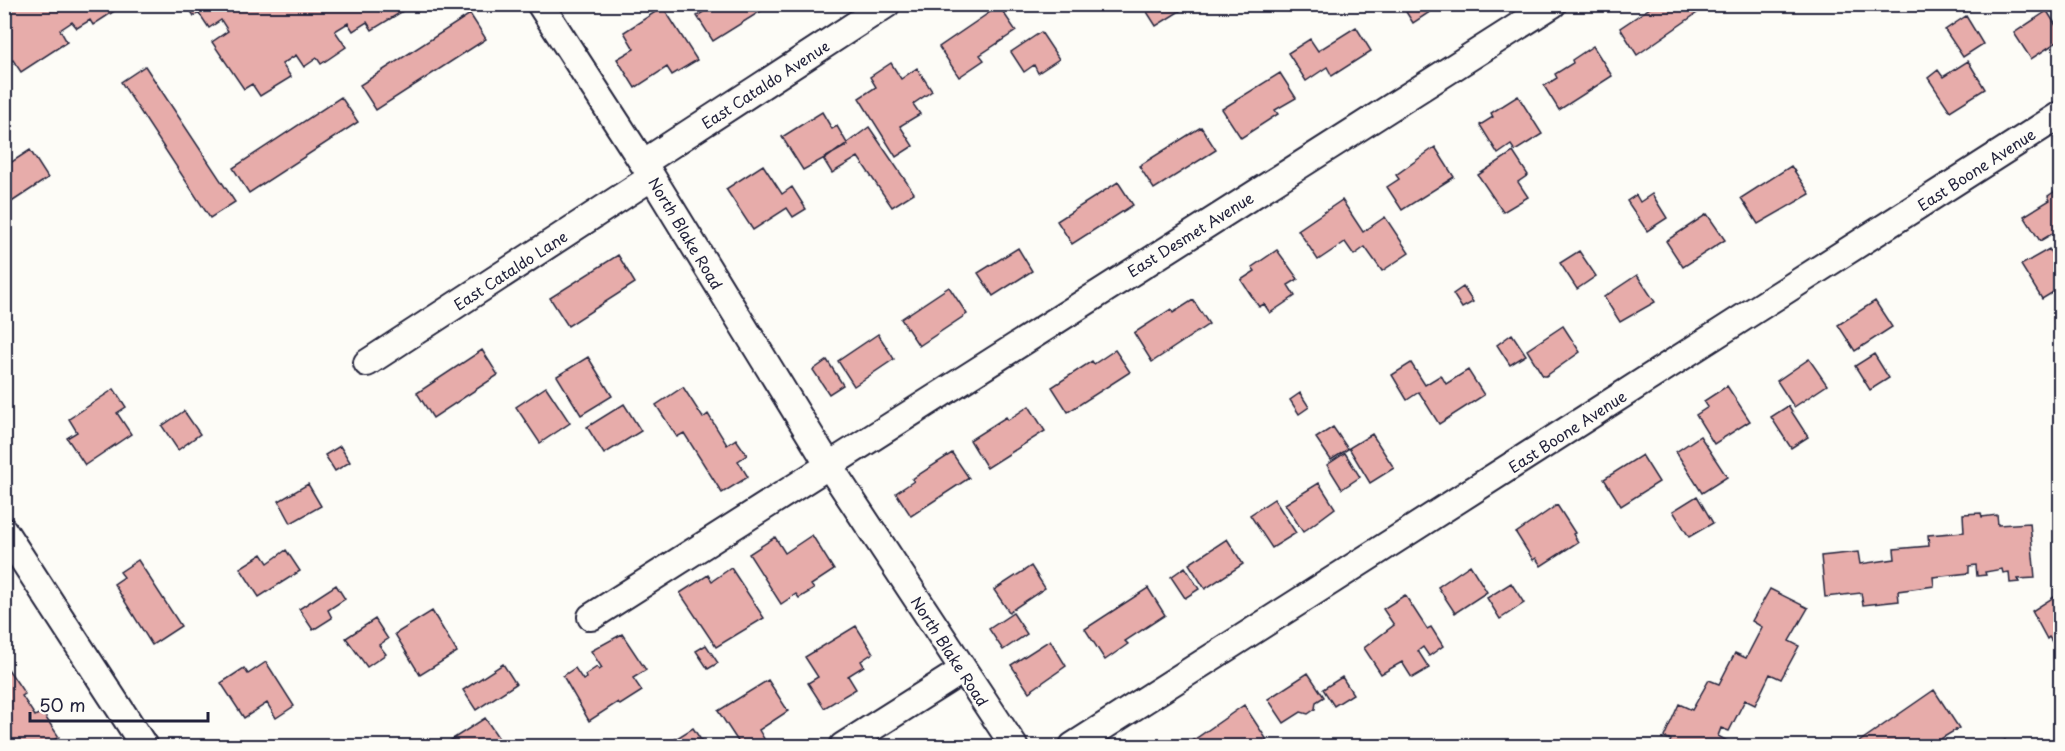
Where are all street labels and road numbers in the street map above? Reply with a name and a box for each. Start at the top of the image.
street label: East Cataldo Avenue [697,34,833,134]
street label: East Boone Avenue [1912,122,2040,216]
street label: North Blake Road [643,173,729,293]
street label: East Desmet Avenue [1122,186,1258,282]
street label: East Cataldo Lane [449,224,572,315]
street label: East Boone Avenue [1503,384,1631,478]
street label: North Blake Road [906,591,994,711]

